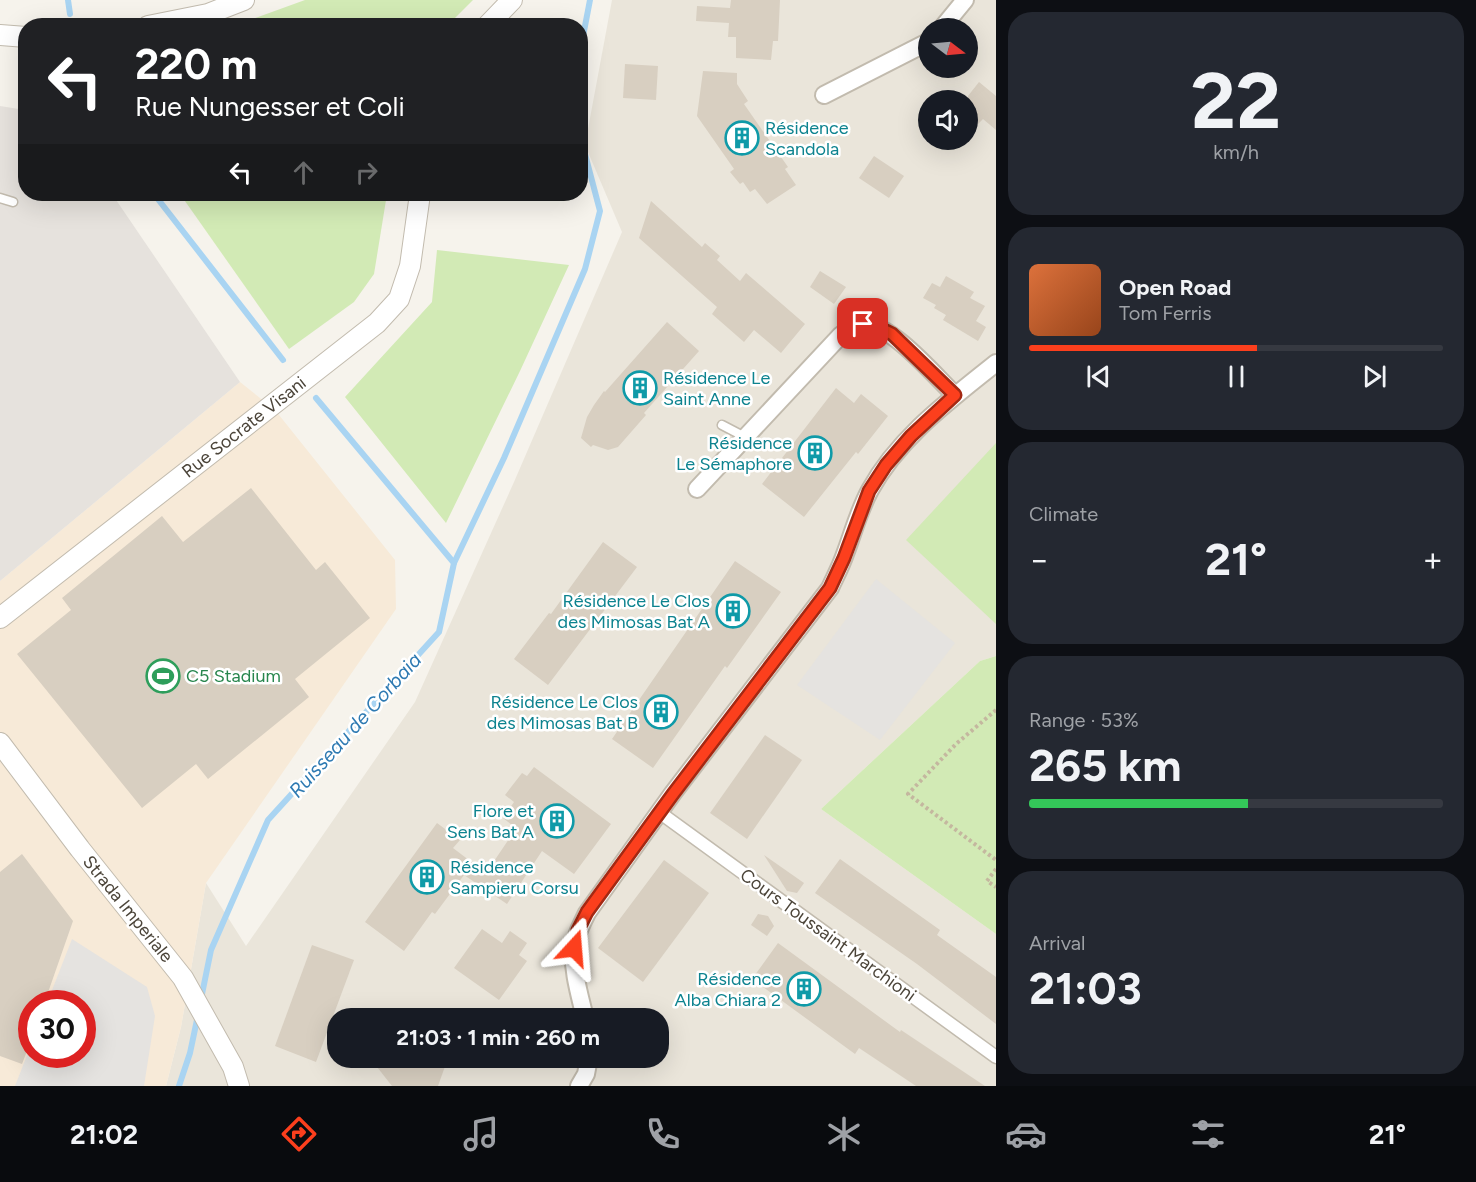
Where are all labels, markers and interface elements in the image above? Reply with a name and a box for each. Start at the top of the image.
north arrow [918,18,978,78]
map controls [918,18,978,150]
text: 220 m [135,39,257,90]
icon: left [36,42,114,120]
text: 22 [1191,54,1281,148]
text: Rue Nungesser et Coli [135,90,405,123]
button: sound [918,90,978,150]
place label: Résidence Scandola [765,117,849,160]
building icon: Résidence Scandola [724,120,760,156]
text: km/h [1213,140,1259,164]
icon: left [224,156,257,189]
icon: ahead [287,156,320,189]
icon: right [350,156,383,189]
text: Open Road [1119,274,1231,301]
pin [837,298,888,349]
text: Tom Ferris [1119,301,1212,325]
icon: arrive [846,307,879,340]
icon: previous [1082,360,1115,393]
icon: pause [1220,360,1253,393]
icon: next [1358,360,1391,393]
place label: Résidence Le Saint Anne [663,367,770,410]
building icon: Résidence Le Saint Anne [622,370,658,406]
street label: Rue Socrate Visani [178,372,310,482]
place label: Résidence Le Sémaphore [676,432,792,475]
building icon: Résidence Le Sémaphore [797,435,833,471]
text: Climate [1029,502,1098,526]
text: 21° [1205,532,1267,586]
text: − [1029,540,1050,579]
text: + [1422,540,1443,579]
place label: Résidence Le Clos des Mimosas Bat A [558,590,710,633]
building icon: Résidence Le Clos des Mimosas Bat A [715,593,751,629]
water label: Ruisseau de Corbaia [284,648,426,802]
sports icon: C5 Stadium [145,658,181,694]
place label: C5 Stadium [186,665,281,687]
place label: Résidence Le Clos des Mimosas Bat B [487,691,638,734]
building icon: Résidence Le Clos des Mimosas Bat B [643,694,679,730]
text: Range · 53% [1029,708,1139,732]
text: 265 km [1029,738,1181,792]
place label: Flore et Sens Bat A [447,800,534,843]
building icon: Flore et Sens Bat A [539,803,575,839]
street label: Strada Imperiale [78,851,178,967]
place label: Résidence Sampieru Corsu [450,856,579,899]
building icon: Résidence Sampieru Corsu [409,859,445,895]
street label: Cours Toussaint Marchioni [736,864,920,1006]
position arrow [542,916,606,980]
text: Arrival [1029,931,1085,955]
text: 21:03 [1029,961,1142,1015]
place label: Résidence Alba Chiara 2 [675,968,781,1011]
building icon: Résidence Alba Chiara 2 [786,971,822,1007]
speed limit sign: 30 [18,990,96,1068]
text: 21:03 · 1 min · 260 m [396,1024,600,1051]
icon: directions [278,1113,320,1155]
icon: music [460,1113,502,1155]
icon: phone [642,1113,684,1155]
icon: climate [823,1113,865,1155]
icon: car [1005,1113,1047,1155]
icon: filters [1187,1113,1229,1155]
text: 21:02 [70,1118,138,1151]
text: 21° [1369,1118,1406,1151]

